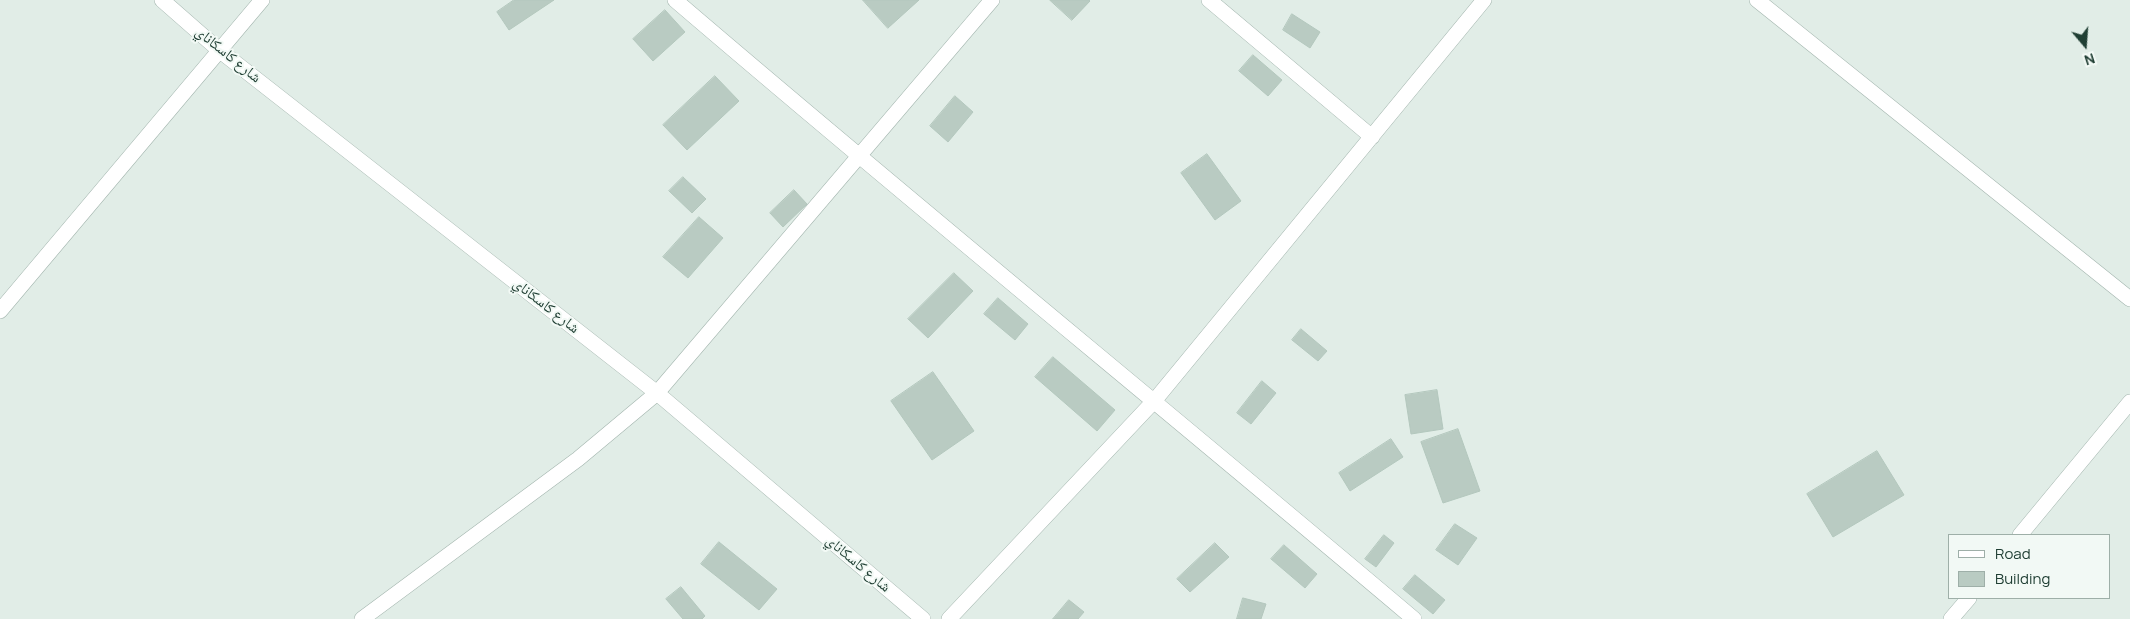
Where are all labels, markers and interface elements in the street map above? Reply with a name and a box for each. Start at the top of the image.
north arrow [2060,20,2110,70]
street label: شارع كاسكاناي [192,23,264,87]
text: N [2082,49,2098,70]
street label: شارع كاسكاناي [509,275,583,337]
street label: شارع كاسكاناي [822,532,894,596]
legend [1948,534,2110,599]
text: Road [1995,543,2031,564]
text: Building [1995,568,2050,589]

